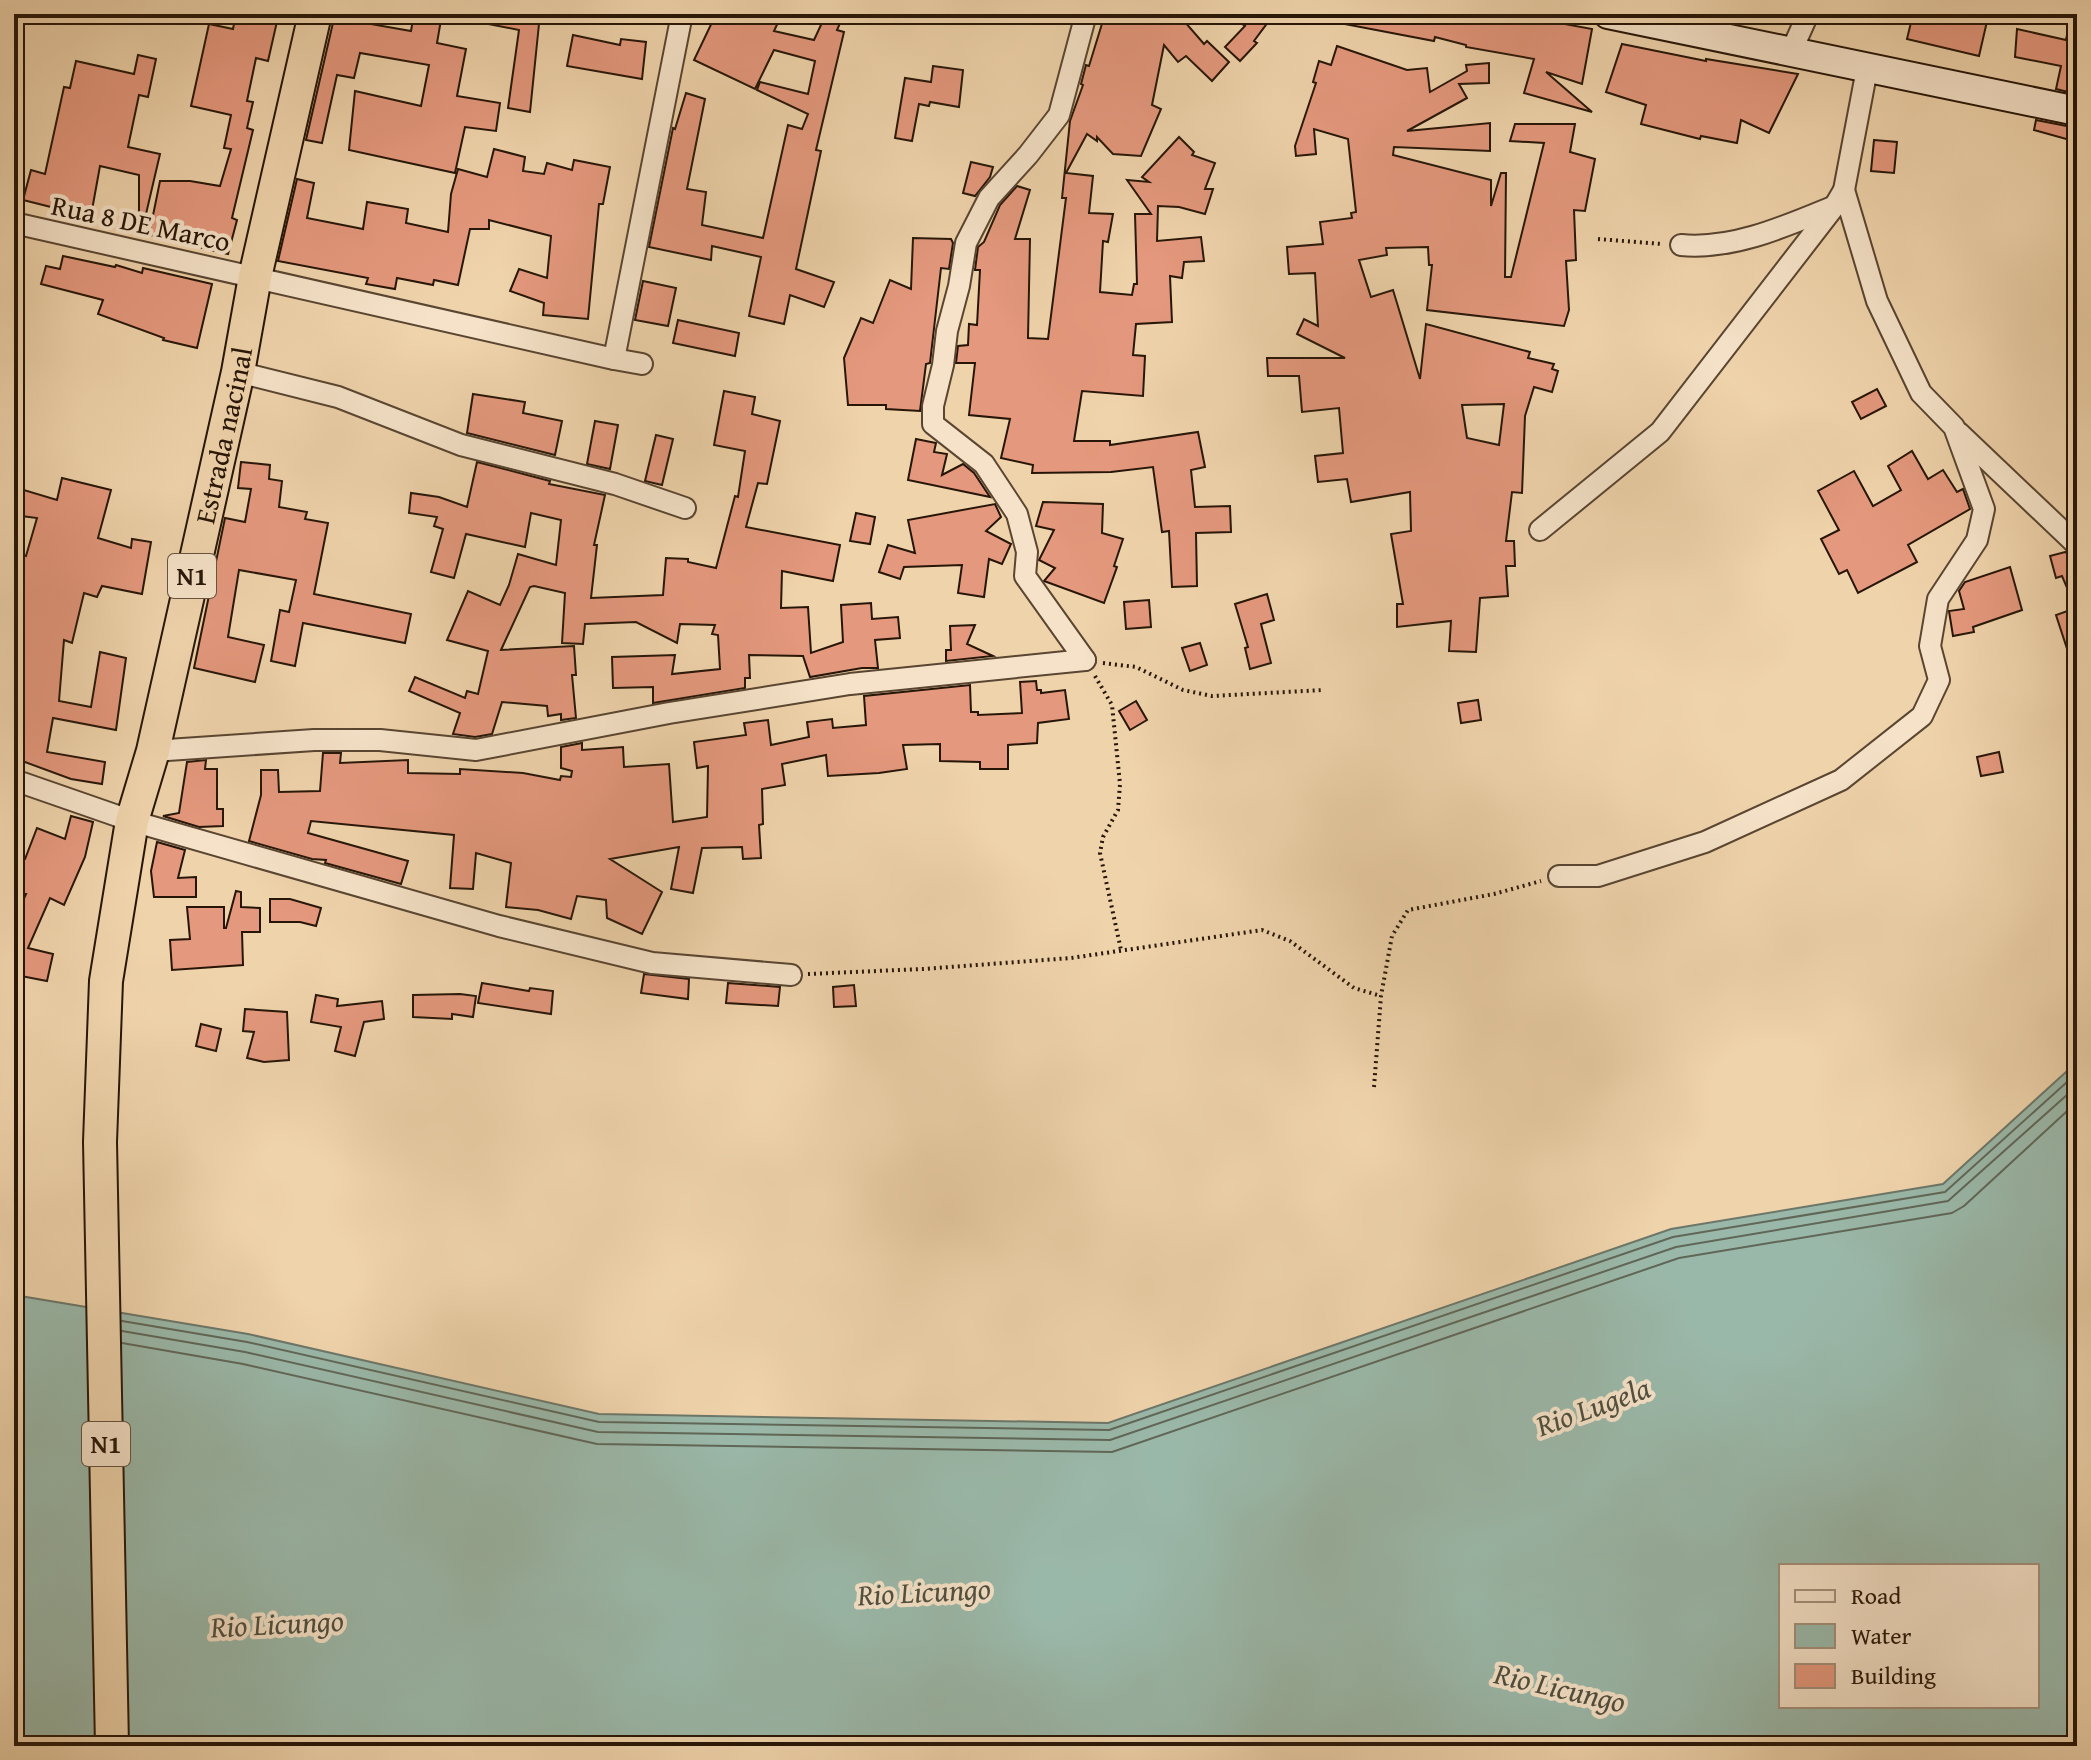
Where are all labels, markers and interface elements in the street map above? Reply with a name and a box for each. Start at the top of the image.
street label: Rua 8 DE Marco [48,184,234,261]
street label: Estrada nacinal [184,343,262,528]
road number: N1 [168,554,216,598]
water label: Rio Lugela [1528,1365,1656,1447]
road number: N1 [82,1422,130,1466]
legend [1779,1564,2039,1708]
water label: Rio Licungo [855,1566,992,1617]
text: Road [1851,1578,1901,1613]
water label: Rio Licungo [208,1598,345,1649]
text: Water [1851,1618,1912,1653]
water label: Rio Licungo [1489,1650,1630,1723]
text: Building [1851,1658,1936,1693]

